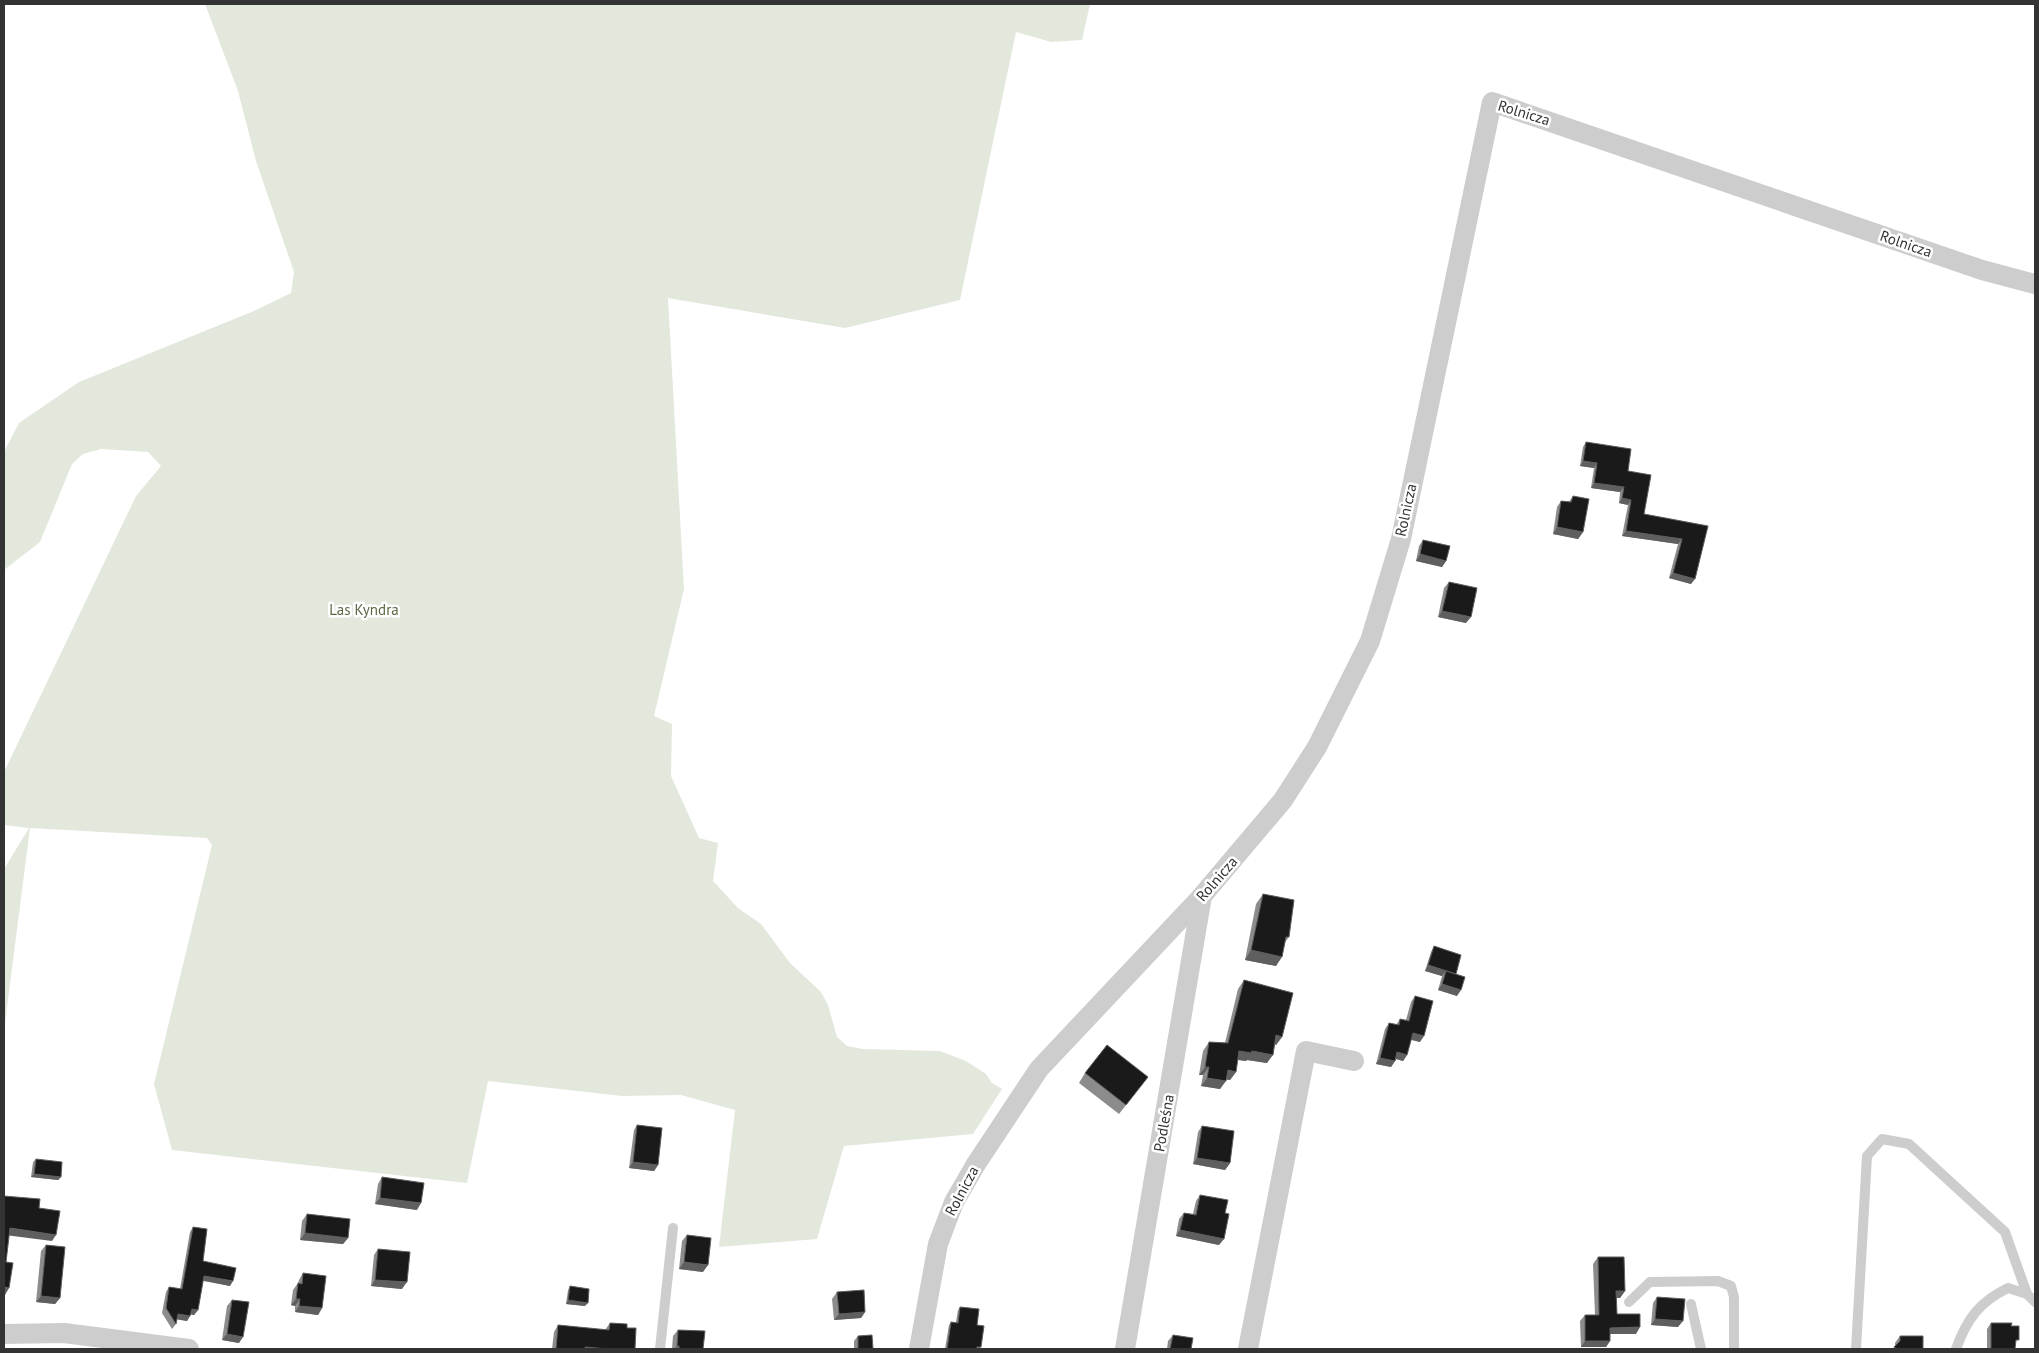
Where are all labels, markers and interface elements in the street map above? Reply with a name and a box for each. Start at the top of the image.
street label: Rolnicza [1496,96,1553,129]
street label: Rolnicza [1878,226,1935,261]
street label: Rolnicza [1391,482,1420,538]
park label: Las Kyndra [329,600,399,619]
street label: Rolnicza [1192,852,1241,905]
street label: Podleśna [1149,1093,1178,1153]
street label: Rolnicza [941,1163,983,1219]

